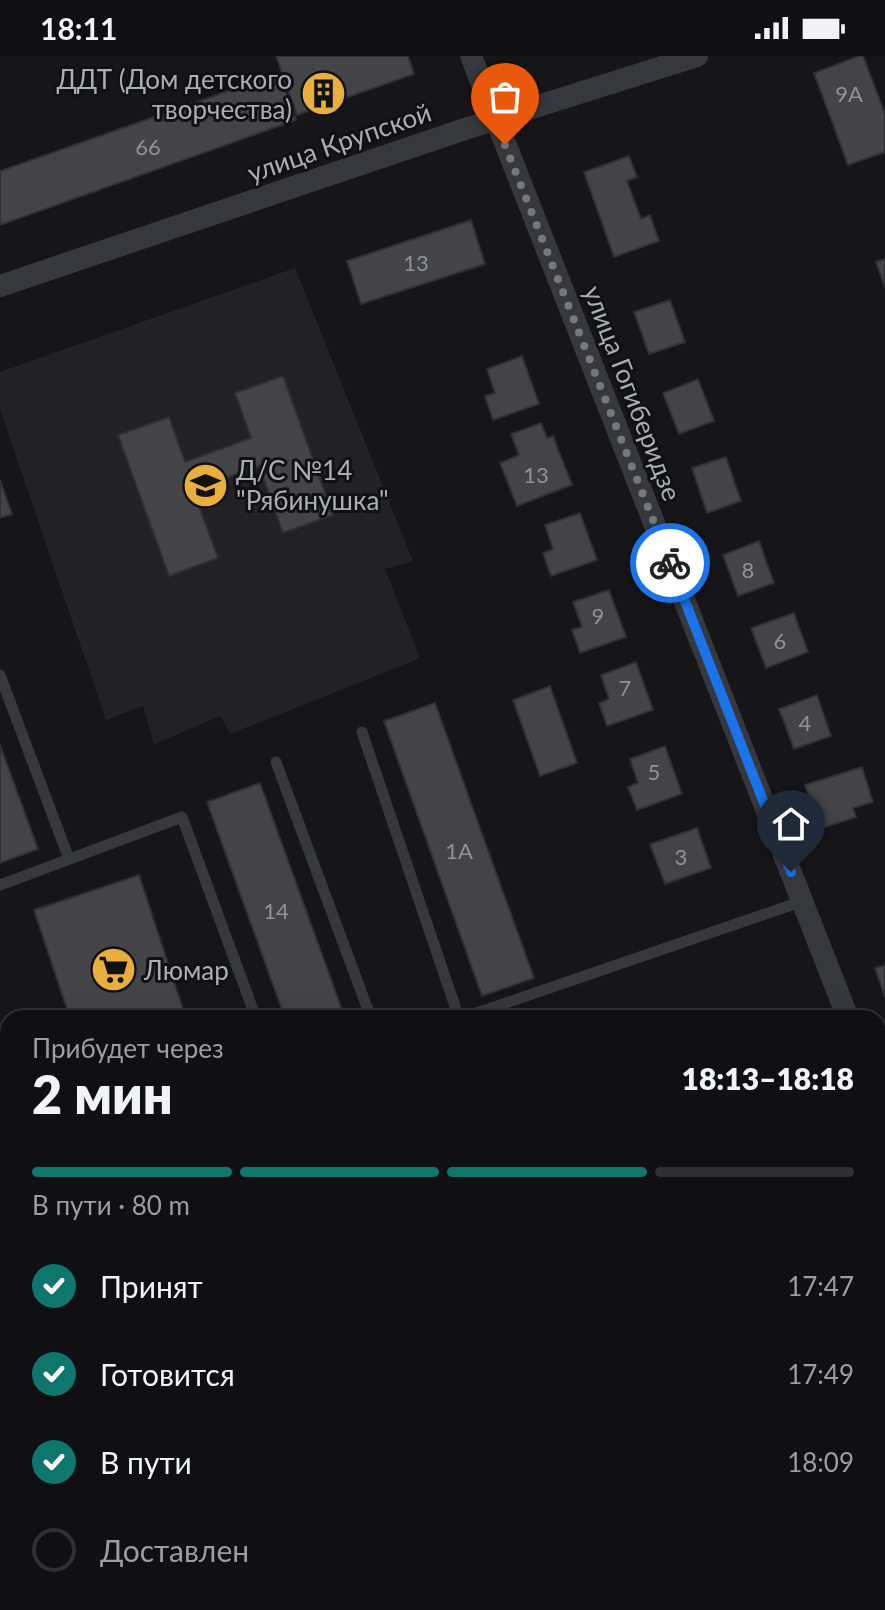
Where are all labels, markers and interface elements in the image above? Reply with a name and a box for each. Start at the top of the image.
text: 18:11 [40,10,117,46]
place label: ДДТ (Дом детского творчества) [56,63,292,125]
pin [471,63,539,145]
building icon: ДДТ (Дом детского творчества) [299,70,347,118]
icon: bag [483,75,527,119]
house number: 9А [835,80,863,107]
street label: улица Крупской [243,96,435,188]
house number: 66 [135,133,161,160]
house number: 13 [403,249,429,276]
street label: улица Гогиберидзе [577,281,689,505]
place label: Д/С №14 "Рябинушка" [236,454,389,516]
school or university icon: Д/С №14 "Рябинушка" [181,461,229,509]
house number: 13 [523,461,549,488]
courier [630,523,710,603]
icon: bike [648,541,692,585]
house number: 8 [742,556,754,583]
house number: 9 [592,602,604,629]
house number: 6 [774,627,786,654]
house number: 7 [619,674,631,701]
house number: 4 [799,709,812,736]
house number: 5 [648,758,660,785]
pin [757,790,825,872]
icon: home [769,802,813,846]
house number: 1А [445,837,473,864]
house number: 3 [675,843,687,870]
house number: 14 [263,897,289,924]
supermarket icon: Люмар [89,946,137,994]
place label: Люмар [143,954,229,986]
text: Прибудет через [32,1032,224,1064]
text: 18:13–18:18 [681,1060,854,1096]
text: 2 мин [32,1063,173,1125]
text: В пути · 80 m [32,1189,190,1221]
icon: check [32,1264,76,1308]
text: Принят [100,1268,203,1304]
text: 17:47 [787,1270,854,1302]
icon: check [32,1352,76,1396]
text: Готовится [100,1356,235,1392]
text: 17:49 [787,1358,854,1390]
icon: check [32,1440,76,1484]
text: В пути [100,1444,192,1480]
text: 18:09 [787,1446,854,1478]
text: Доставлен [100,1532,249,1568]

